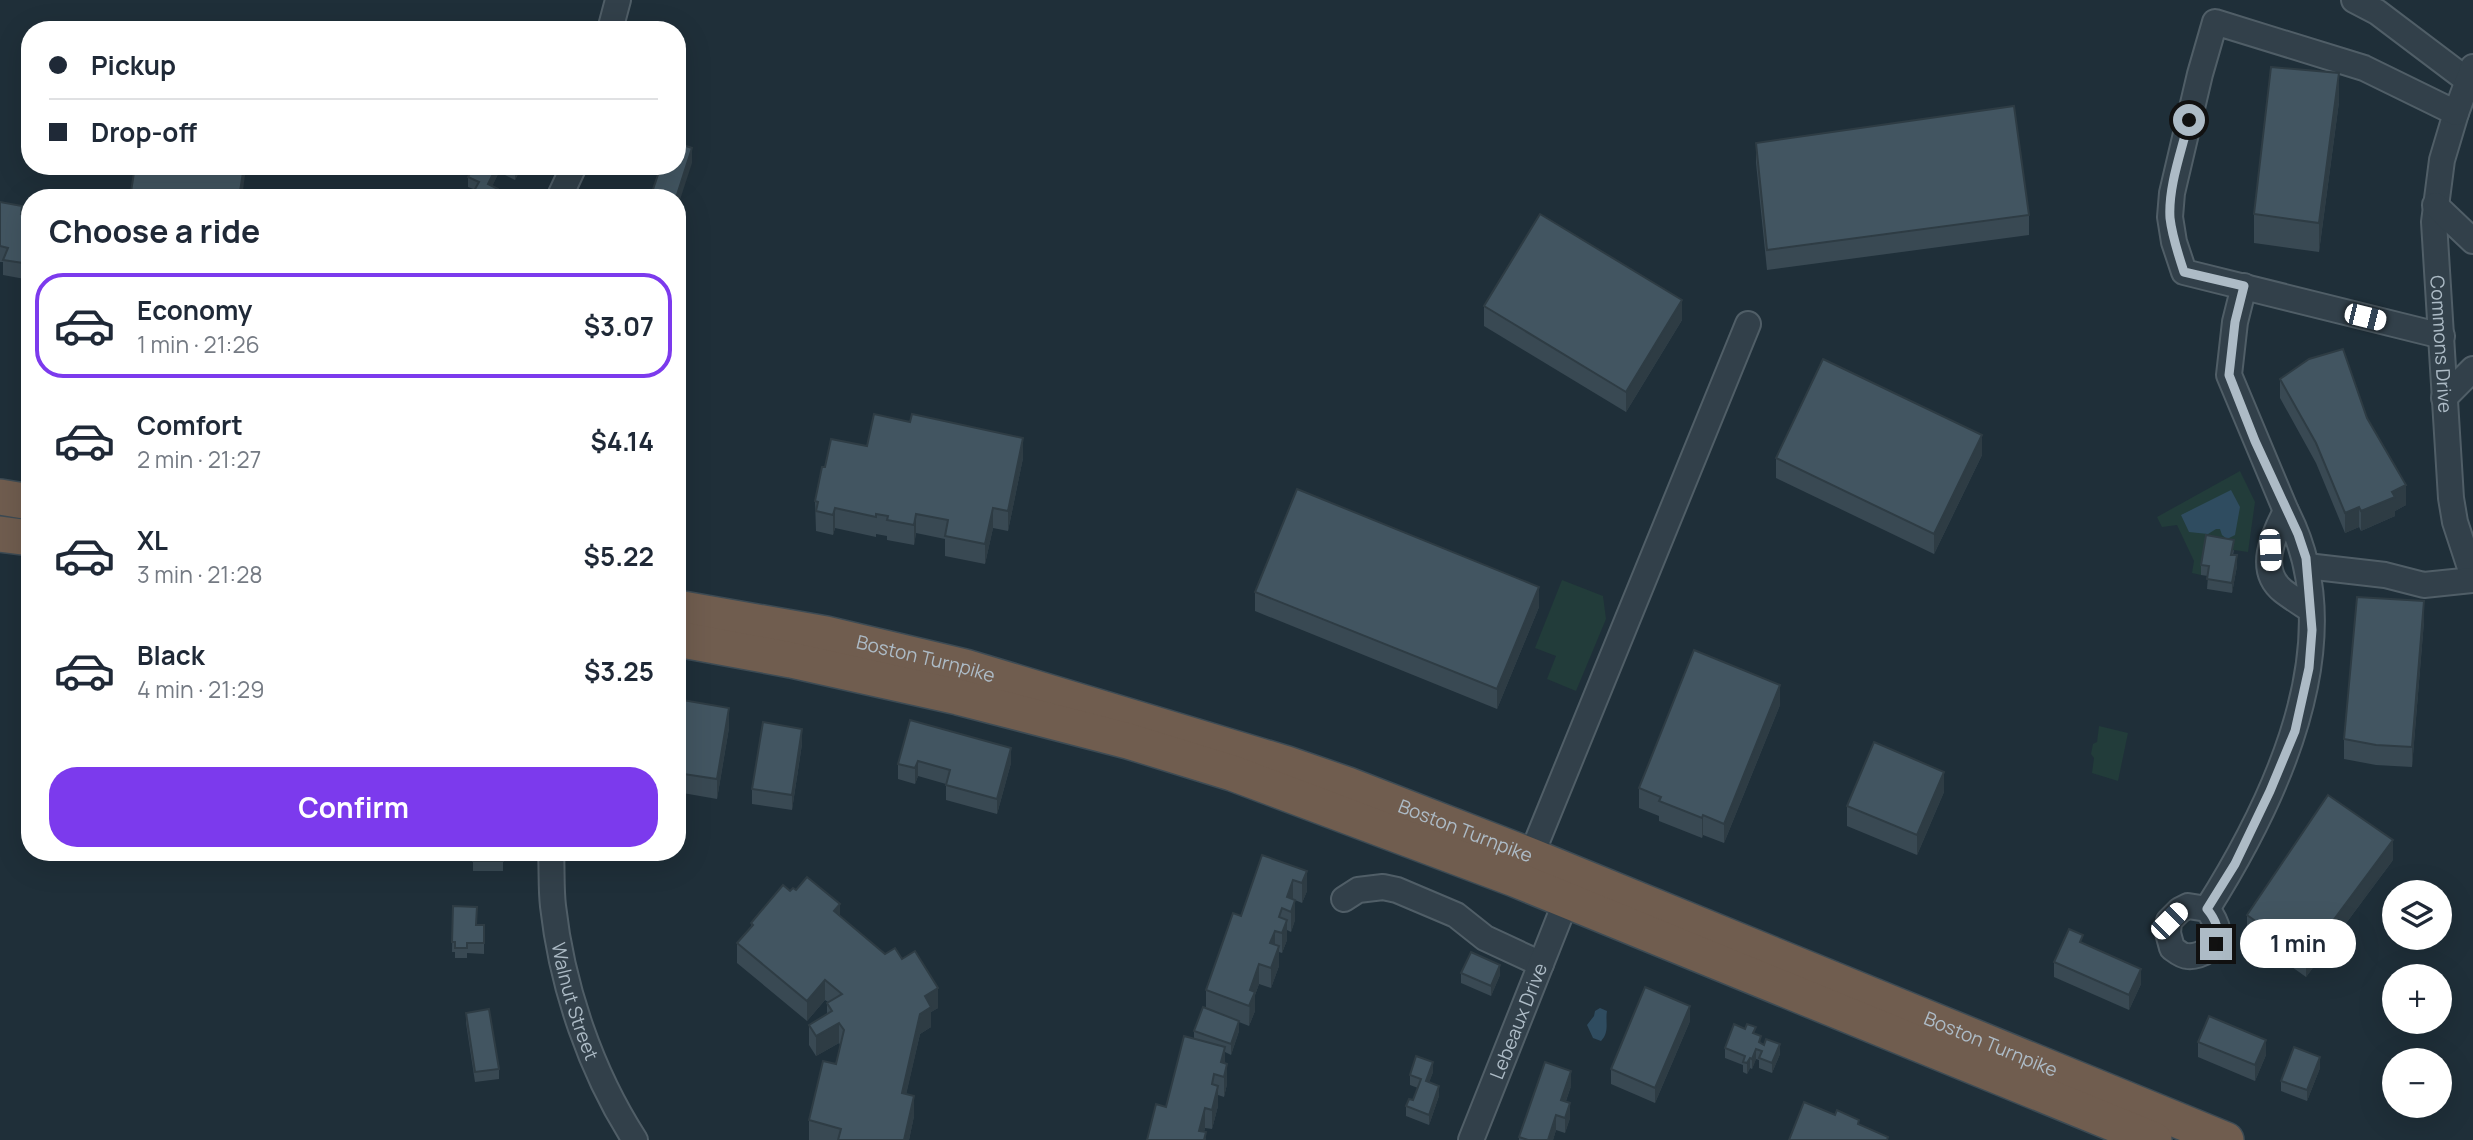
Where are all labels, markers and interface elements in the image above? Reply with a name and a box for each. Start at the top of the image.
text: Pickup [91,47,176,83]
route start [2173,104,2205,136]
text: Drop-off [91,114,197,150]
text: Choose a ride [49,209,260,253]
street label: Commons Drive [2424,275,2459,414]
text: Economy [137,292,252,328]
icon: car [53,294,116,357]
car [2343,302,2388,332]
text: $3.07 [584,308,654,344]
text: 1 min · 21:26 [137,328,260,360]
text: Comfort [137,407,243,443]
icon: car [53,409,116,472]
text: $4.14 [590,423,654,459]
text: 2 min · 21:27 [137,443,261,475]
text: XL [137,522,168,558]
icon: car [53,524,116,587]
car [2259,528,2282,572]
text: $5.22 [584,538,654,574]
text: 3 min · 21:28 [137,558,263,590]
street label: Boston Turnpike [854,629,998,688]
text: Black [137,637,205,673]
icon: car [53,639,116,702]
text: $3.25 [584,653,654,689]
text: 4 min · 21:29 [137,673,264,705]
button: Confirm [49,767,658,847]
street label: Boston Turnpike [1395,793,1537,868]
map controls [2382,880,2452,1118]
button: layers [2382,880,2452,950]
car [2147,899,2192,943]
callout: 1 min [2240,920,2356,968]
text: 1 min [2270,927,2326,959]
route end [2200,928,2232,960]
street label: Walnut Street [546,940,605,1064]
street label: Lebeaux Drive [1483,959,1553,1083]
button: + [2382,964,2452,1034]
street label: Boston Turnpike [1920,1005,2062,1083]
button: − [2382,1048,2452,1118]

